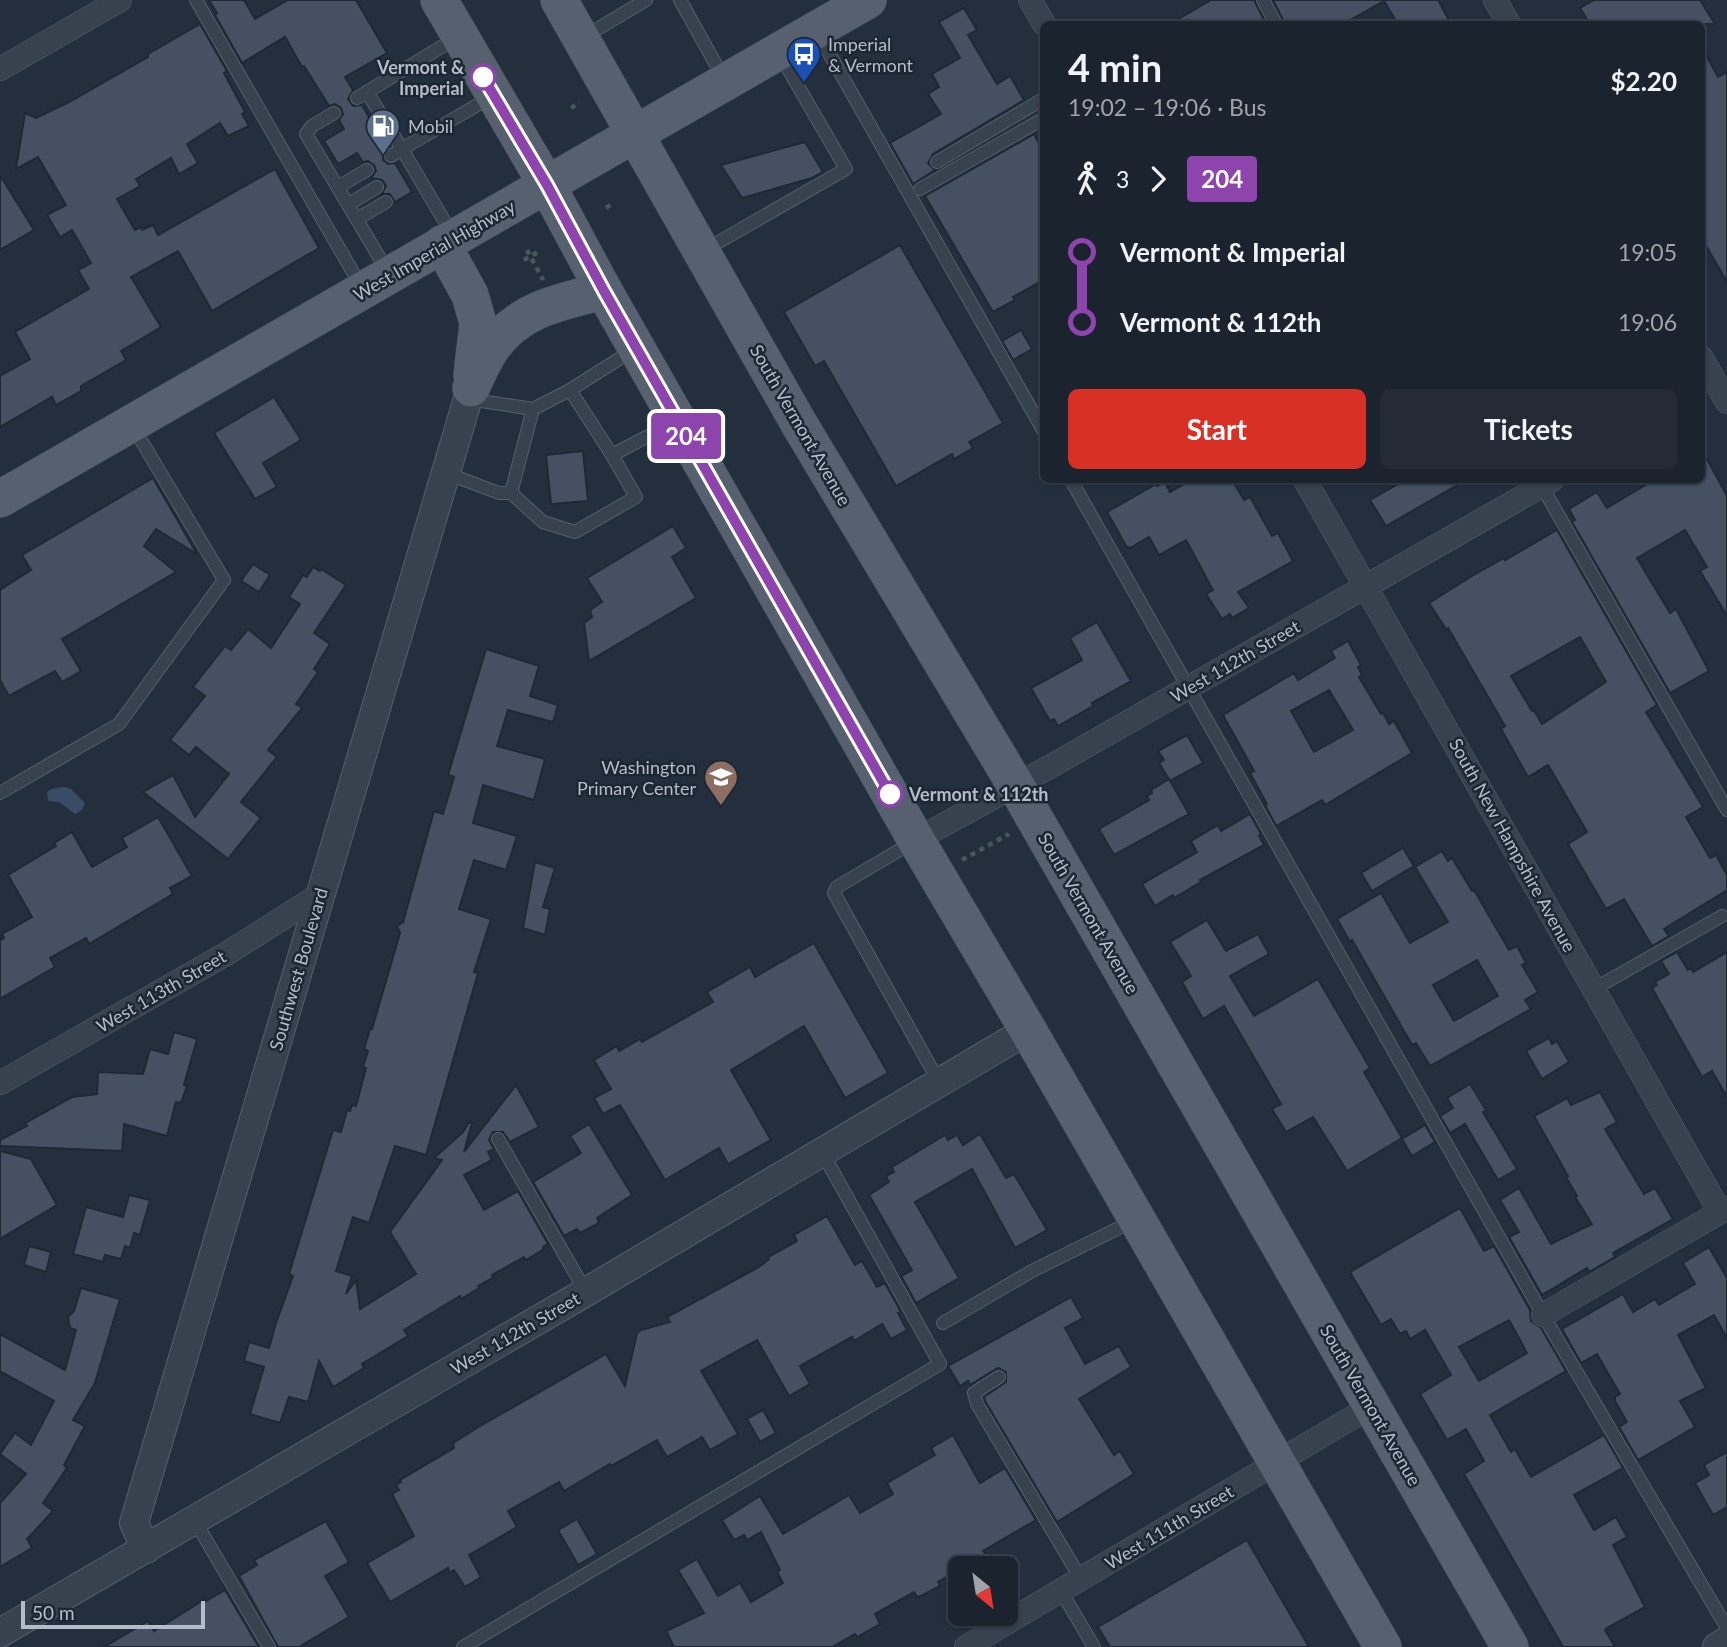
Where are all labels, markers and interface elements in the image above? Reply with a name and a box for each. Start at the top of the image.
place label: Imperial & Vermont [828,33,914,76]
bus stop icon: Imperial & Vermont [785,35,823,84]
text: 4 min [1068,44,1162,90]
place label: Vermont & Imperial [376,56,464,99]
marker: Vermont & Imperial [470,64,496,90]
text: $2.20 [1611,65,1677,97]
text: 19:02 – 19:06 · Bus [1068,93,1267,121]
fuel station icon: Mobil [364,107,402,156]
place label: Mobil [408,115,453,137]
icon: walk [1068,160,1106,198]
icon: forward [1139,160,1177,198]
text: 204 [1201,164,1243,193]
text: 3 [1116,165,1129,193]
street label: West Imperial Highway [349,194,519,305]
text: Vermont & Imperial [1120,236,1346,268]
text: 19:05 [1618,238,1677,266]
text: Vermont & 112th [1120,306,1321,338]
text: 19:06 [1618,308,1677,336]
street label: South Vermont Avenue [746,341,856,509]
button: Start [1068,389,1366,469]
button: Tickets [1380,389,1677,469]
line badge: 204 [646,413,726,459]
text: 204 [665,421,707,450]
street label: West 112th Street [1166,615,1304,707]
street label: South New Hampshire Avenue [1445,734,1581,956]
place label: Washington Primary Center [577,756,696,799]
school or university icon: Washington Primary Center [702,758,740,807]
marker: Vermont & 112th [877,781,903,807]
place label: Vermont & 112th [908,783,1048,805]
street label: South Vermont Avenue [1034,829,1144,997]
street label: Southwest Boulevard [264,885,332,1053]
street label: West 113th Street [92,945,230,1037]
street label: West 112th Street [446,1287,584,1379]
street label: South Vermont Avenue [1316,1321,1426,1489]
street label: West 111th Street [1101,1480,1238,1574]
north arrow [948,1556,1018,1626]
map controls [948,1556,1018,1626]
scale bar [21,1598,205,1630]
text: 50 m [32,1601,75,1624]

